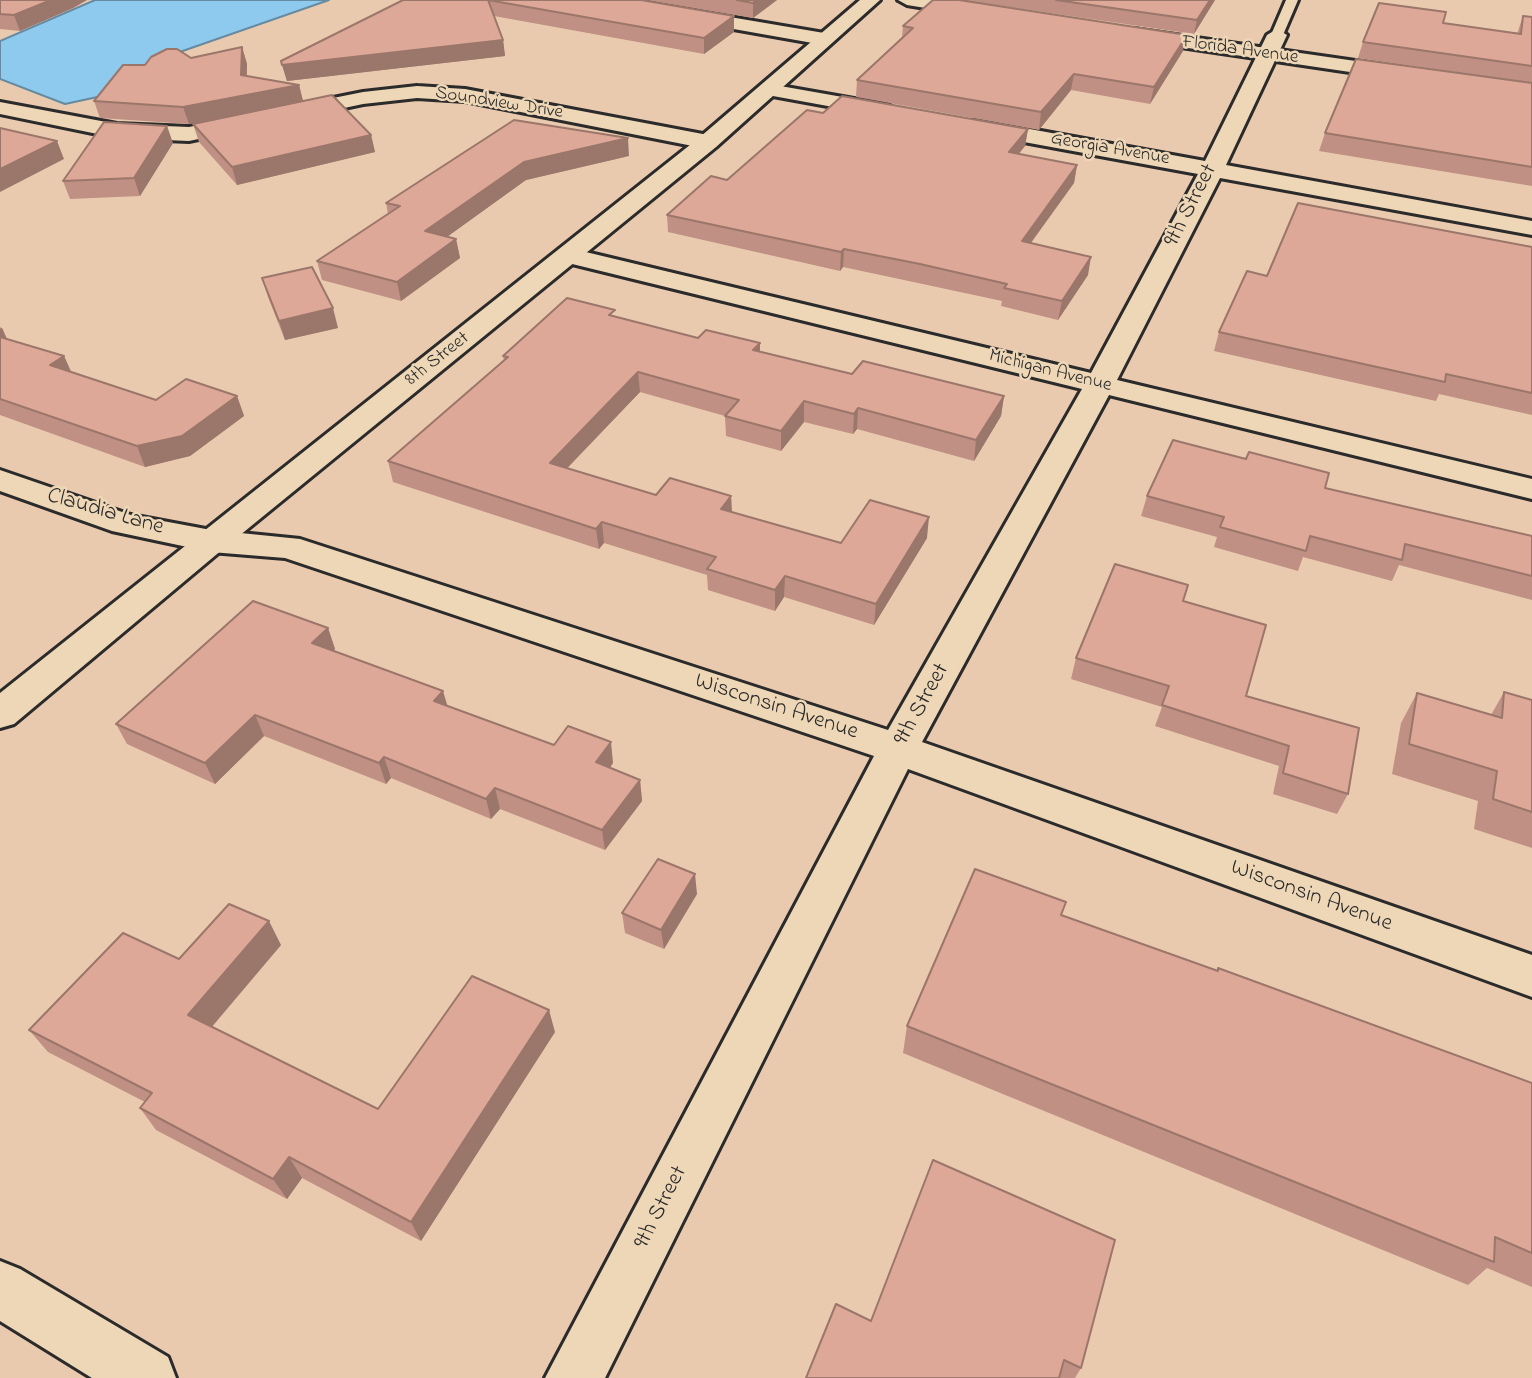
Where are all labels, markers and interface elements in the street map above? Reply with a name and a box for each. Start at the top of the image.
street label: Florida Avenue [1180,32,1300,70]
street label: Soundview Drive [433,83,565,125]
street label: Georgia Avenue [1049,128,1171,172]
street label: 9th Street [1159,160,1225,252]
street label: 8th Street [401,328,475,392]
street label: Michigan Avenue [986,346,1114,398]
street label: Claudia Lane [44,483,166,543]
street label: 9th Street [889,659,957,751]
street label: Wisconsin Avenue [691,669,861,747]
street label: Wisconsin Avenue [1226,855,1396,939]
street label: 9th Street [629,1162,695,1254]

